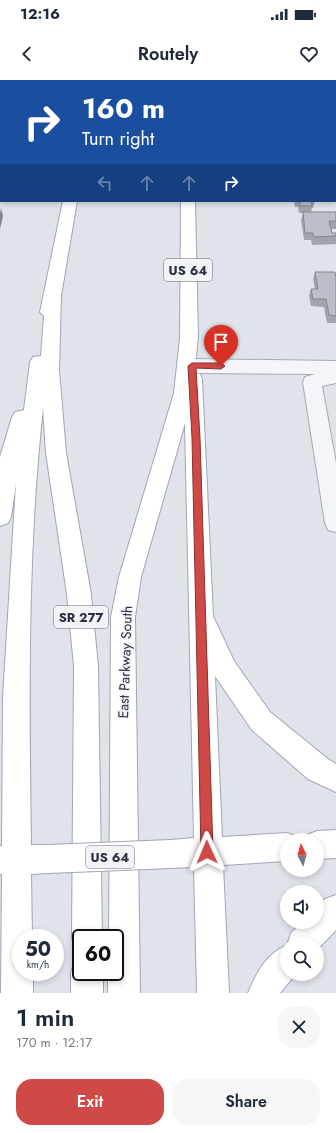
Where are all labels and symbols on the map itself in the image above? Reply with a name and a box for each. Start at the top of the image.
road number: US 64 [164,259,212,281]
pin [204,325,238,366]
street label: East Parkway South [113,605,137,719]
road number: SR 277 [54,606,108,628]
position arrow [186,831,228,873]
north arrow [280,833,324,877]
road number: US 64 [86,846,134,868]
speed limit sign: 60 [72,929,124,981]

